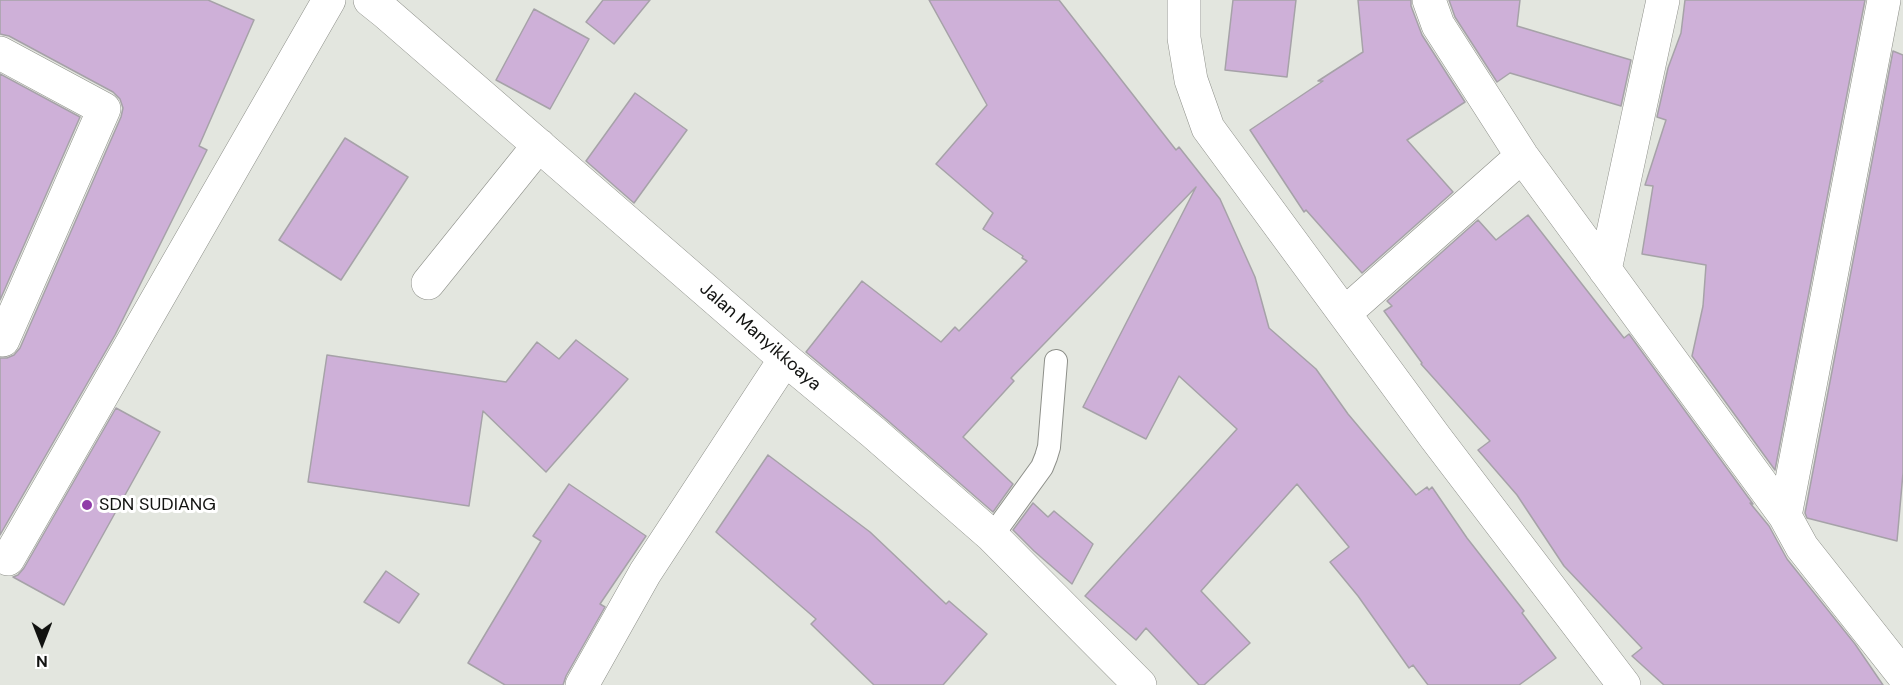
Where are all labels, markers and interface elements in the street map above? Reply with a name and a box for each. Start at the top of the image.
street label: Jalan Manyikkoaya [695,278,825,396]
place label: SDN SUDIANG [99,494,216,516]
marker: SDN SUDIANG [80,498,94,512]
north arrow [12,613,72,673]
text: N [36,651,48,672]

